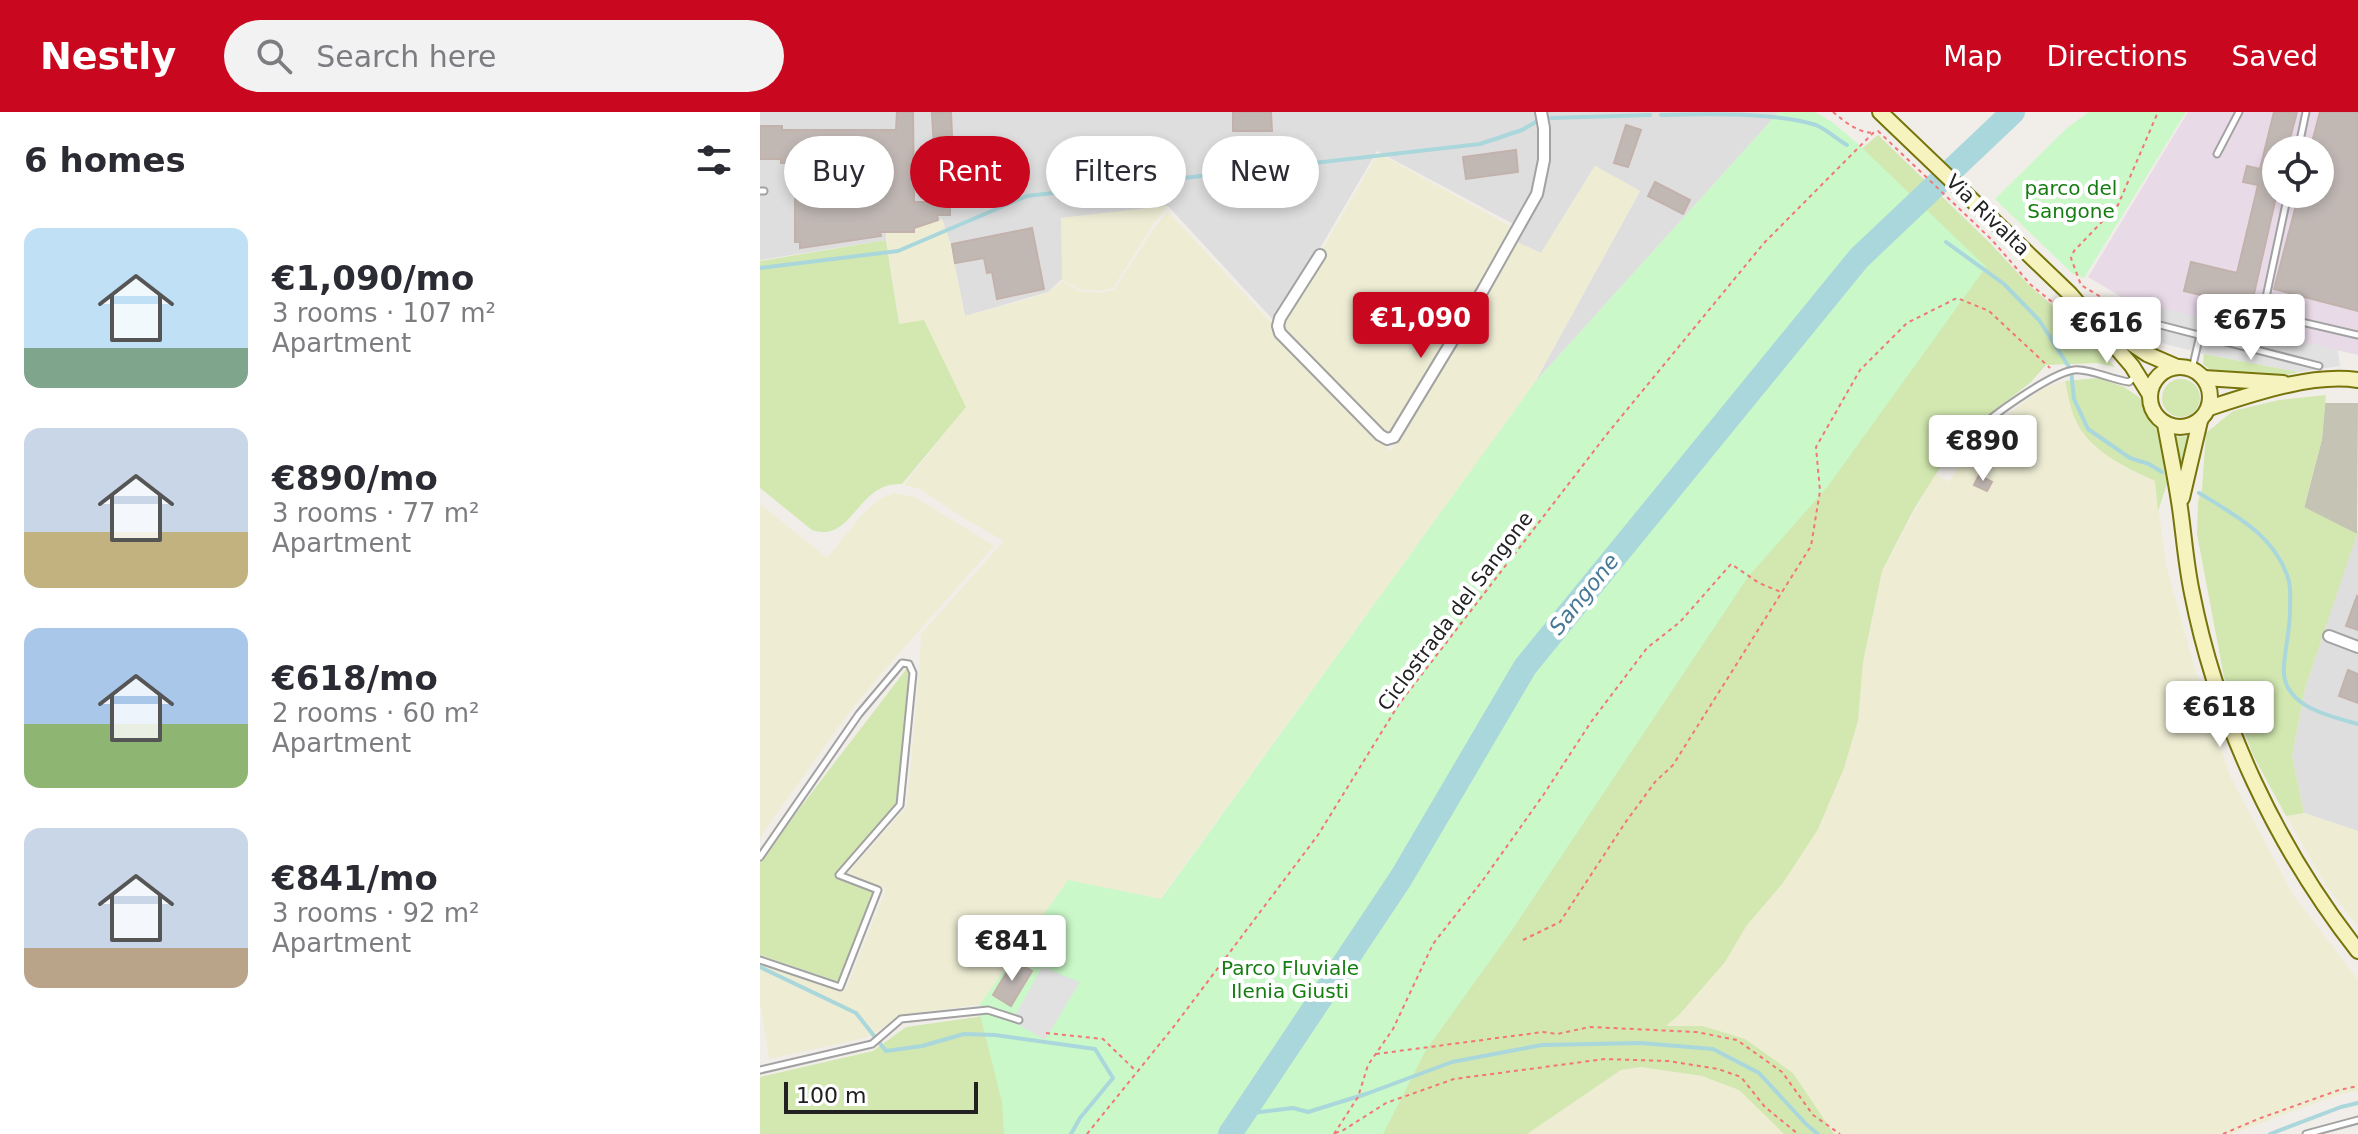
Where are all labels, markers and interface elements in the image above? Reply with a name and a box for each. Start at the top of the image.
search box [224,20,784,92]
text: Nestly [40,34,176,78]
icon: search [252,34,296,78]
text: Search here [316,39,496,74]
text: Map [1943,40,2002,73]
text: Directions [2046,40,2187,73]
text: Saved [2231,40,2318,73]
chip: Buy [784,136,894,208]
chip: Rent [910,136,1030,208]
chip: Filters [1046,136,1186,208]
chip: New [1202,136,1319,208]
map controls [2262,136,2334,208]
button: locate [2262,136,2334,208]
icon: filters [692,138,736,182]
text: 6 homes [24,140,186,180]
street label: Via Rivalta [1941,169,2035,261]
park label: parco del Sangone [2025,176,2117,223]
text: €1,090/mo [272,258,474,298]
icon: home [88,260,184,356]
pin: €1,090 [1356,292,1486,360]
pin: €675 [2204,294,2298,362]
pin: €616 [2060,297,2154,365]
text: 3 rooms · 107 m² [272,298,496,328]
text: €1,090 [1371,303,1471,333]
text: €675 [2215,305,2287,335]
text: €616 [2071,308,2143,338]
text: Apartment [272,328,411,358]
pin: €890 [1936,415,2030,483]
text: €890 [1947,426,2019,456]
text: €890/mo [272,458,438,498]
icon: home [88,460,184,556]
text: 3 rooms · 77 m² [272,498,480,528]
street label: Ciclostrada del Sangone [1372,507,1538,715]
text: Apartment [272,528,411,558]
water label: Sangone [1544,549,1624,639]
text: €618/mo [272,658,438,698]
icon: home [88,660,184,756]
pin: €618 [2173,681,2267,749]
text: €618 [2184,692,2256,722]
text: 2 rooms · 60 m² [272,698,480,728]
text: Apartment [272,728,411,758]
text: €841/mo [272,858,438,898]
icon: home [88,860,184,956]
text: 3 rooms · 92 m² [272,898,480,928]
pin: €841 [965,915,1059,983]
text: €841 [976,926,1048,956]
text: Apartment [272,928,411,958]
park label: Parco Fluviale Ilenia Giusti [1221,956,1359,1003]
scale bar [784,1078,978,1114]
text: 100 m [796,1083,866,1108]

